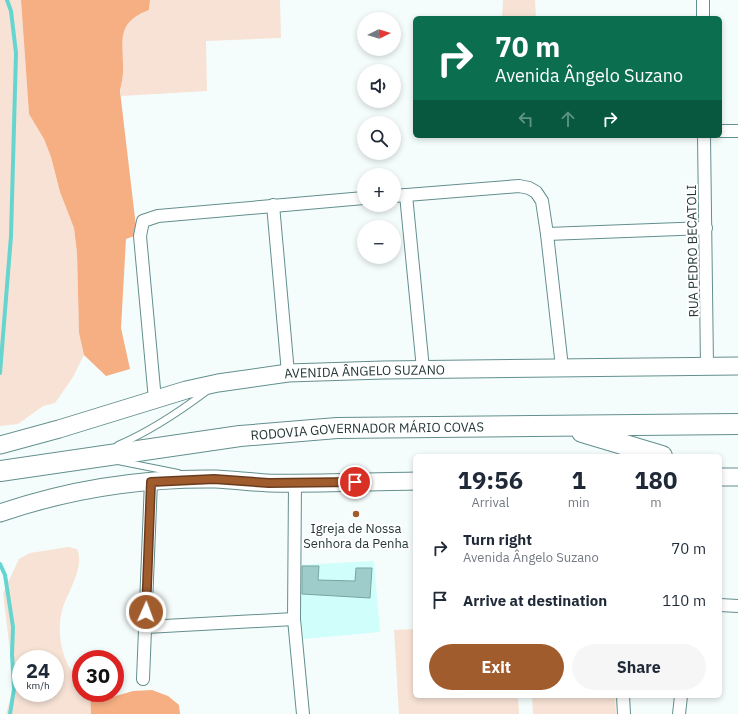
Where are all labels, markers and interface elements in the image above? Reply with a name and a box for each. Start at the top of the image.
north arrow [357,12,401,56]
map controls [357,12,401,264]
text: 70 m [495,28,560,65]
icon: right [429,32,481,84]
button: sound [357,64,401,108]
text: Avenida Ângelo Suzano [495,64,683,87]
icon: left [515,108,537,130]
icon: ahead [557,108,579,130]
icon: right [599,108,621,130]
button: search [357,116,401,160]
button: + [357,168,401,212]
street label: RUA PEDRO BECATOLI [683,185,702,317]
button: − [357,220,401,264]
street label: AVENIDA ÂNGELO SUZANO [283,361,445,382]
street label: RODOVIA GOVERNADOR MÁRIO COVAS [250,419,484,444]
text: 19:56 [458,464,523,496]
text: 1 [571,464,586,496]
text: 180 [634,464,677,496]
pin [338,465,372,499]
icon: arrive [344,471,366,493]
text: Arrival [471,494,509,511]
text: min [568,494,590,511]
text: m [650,494,661,511]
marker: Igreja de Nossa Senhora da Penha [351,509,361,519]
place label: Igreja de Nossa Senhora da Penha [303,520,409,552]
text: Turn right [463,530,532,549]
icon: right [429,537,451,559]
text: 70 m [671,539,706,558]
text: Avenida Ângelo Suzano [463,549,599,566]
icon: arrive [429,589,451,611]
position arrow [125,591,167,633]
text: Arrive at destination [463,591,607,610]
text: 110 m [662,591,706,610]
button: Exit [429,644,564,690]
button: Share [572,644,706,690]
speed limit sign: 30 [72,650,124,702]
text: 24 [26,657,50,684]
text: km/h [26,679,50,692]

